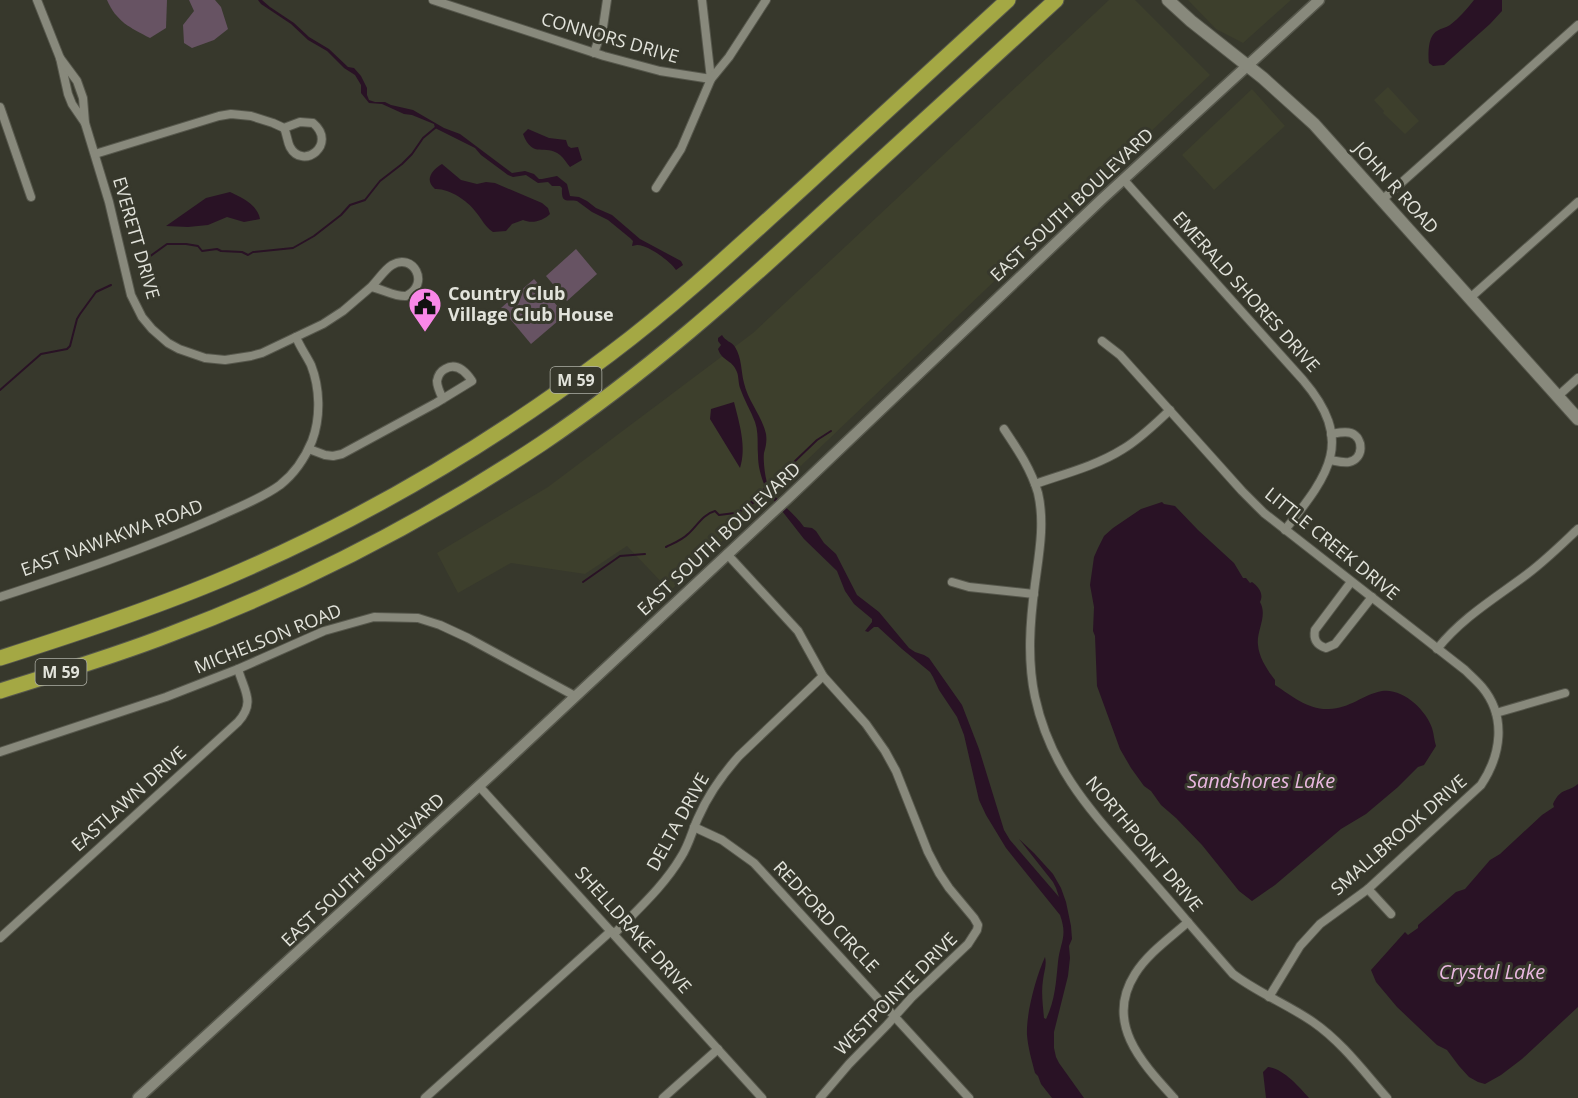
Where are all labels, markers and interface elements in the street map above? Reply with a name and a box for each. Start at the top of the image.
street label: CONNORS DRIVE [539,6,682,68]
street label: EAST SOUTH BOULEVARD [984,122,1158,286]
street label: JOHN R ROAD [1348,135,1444,238]
street label: EVERETT DRIVE [108,174,166,302]
street label: EMERALD SHORES DRIVE [1168,206,1325,377]
place label: Country Club Village Club House [448,281,614,326]
public building icon: Country Club Village Club House [407,286,443,333]
road number: M 59 [550,367,602,393]
street label: EAST SOUTH BOULEVARD [631,456,805,620]
street label: LITTLE CREEK DRIVE [1260,482,1405,605]
street label: EAST NAWAKWA ROAD [17,493,206,581]
street label: MICHELSON ROAD [190,598,345,679]
road number: M 59 [36,659,86,685]
street label: EASTLAWN DRIVE [66,740,191,856]
water label: Sandshores Lake [1187,767,1335,794]
street label: DELTA DRIVE [640,768,714,875]
street label: SMALLBROOK DRIVE [1325,769,1471,900]
street label: NORTHPOINT DRIVE [1081,771,1209,916]
street label: EAST SOUTH BOULEVARD [275,787,449,951]
street label: REDFORD CIRCLE [769,855,885,977]
street label: SHELLDRAKE DRIVE [570,861,697,998]
street label: WESTPOINTE DRIVE [829,927,962,1060]
water label: Crystal Lake [1439,958,1545,985]

